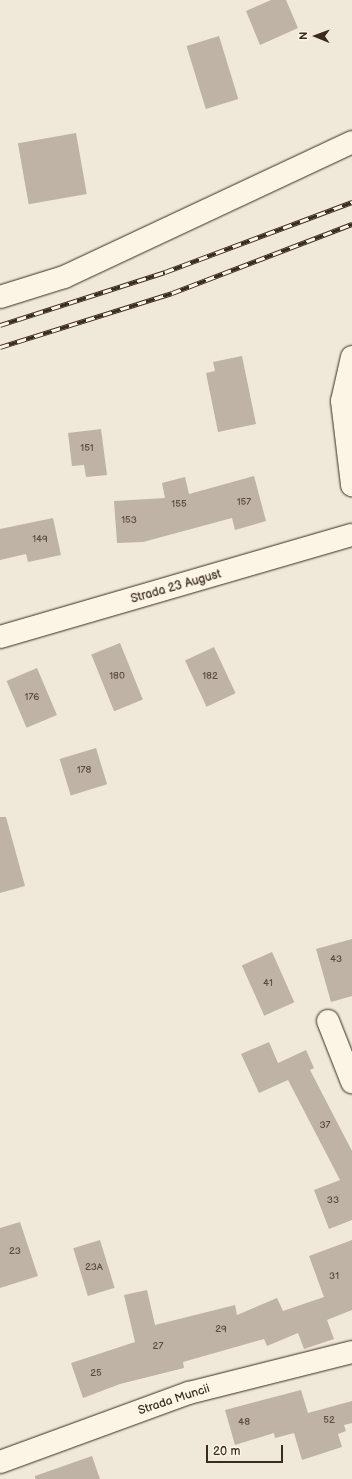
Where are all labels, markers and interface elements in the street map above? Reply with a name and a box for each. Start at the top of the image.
north arrow [296,16,336,56]
text: N [297,32,310,40]
house number: 151 [80,443,94,455]
house number: 157 [237,497,251,509]
house number: 155 [171,499,187,511]
house number: 153 [121,515,137,527]
house number: 149 [32,534,48,546]
street label: Strada 23 August [129,567,223,607]
house number: 180 [109,671,125,683]
house number: 182 [202,671,218,683]
house number: 176 [25,692,39,704]
house number: 178 [77,765,91,777]
house number: 43 [330,954,342,966]
house number: 41 [263,978,273,990]
house number: 37 [319,1120,331,1132]
house number: 33 [327,1195,339,1207]
house number: 23 [9,1246,21,1258]
house number: 23A [85,1262,103,1274]
house number: 31 [329,1271,339,1283]
house number: 29 [215,1324,227,1336]
house number: 27 [153,1341,163,1353]
house number: 25 [90,1368,102,1380]
street label: Strada Muncii [136,1382,212,1418]
house number: 52 [323,1415,335,1427]
house number: 48 [238,1417,250,1429]
scale bar [208,1437,285,1463]
text: 20 m [213,1444,240,1459]

